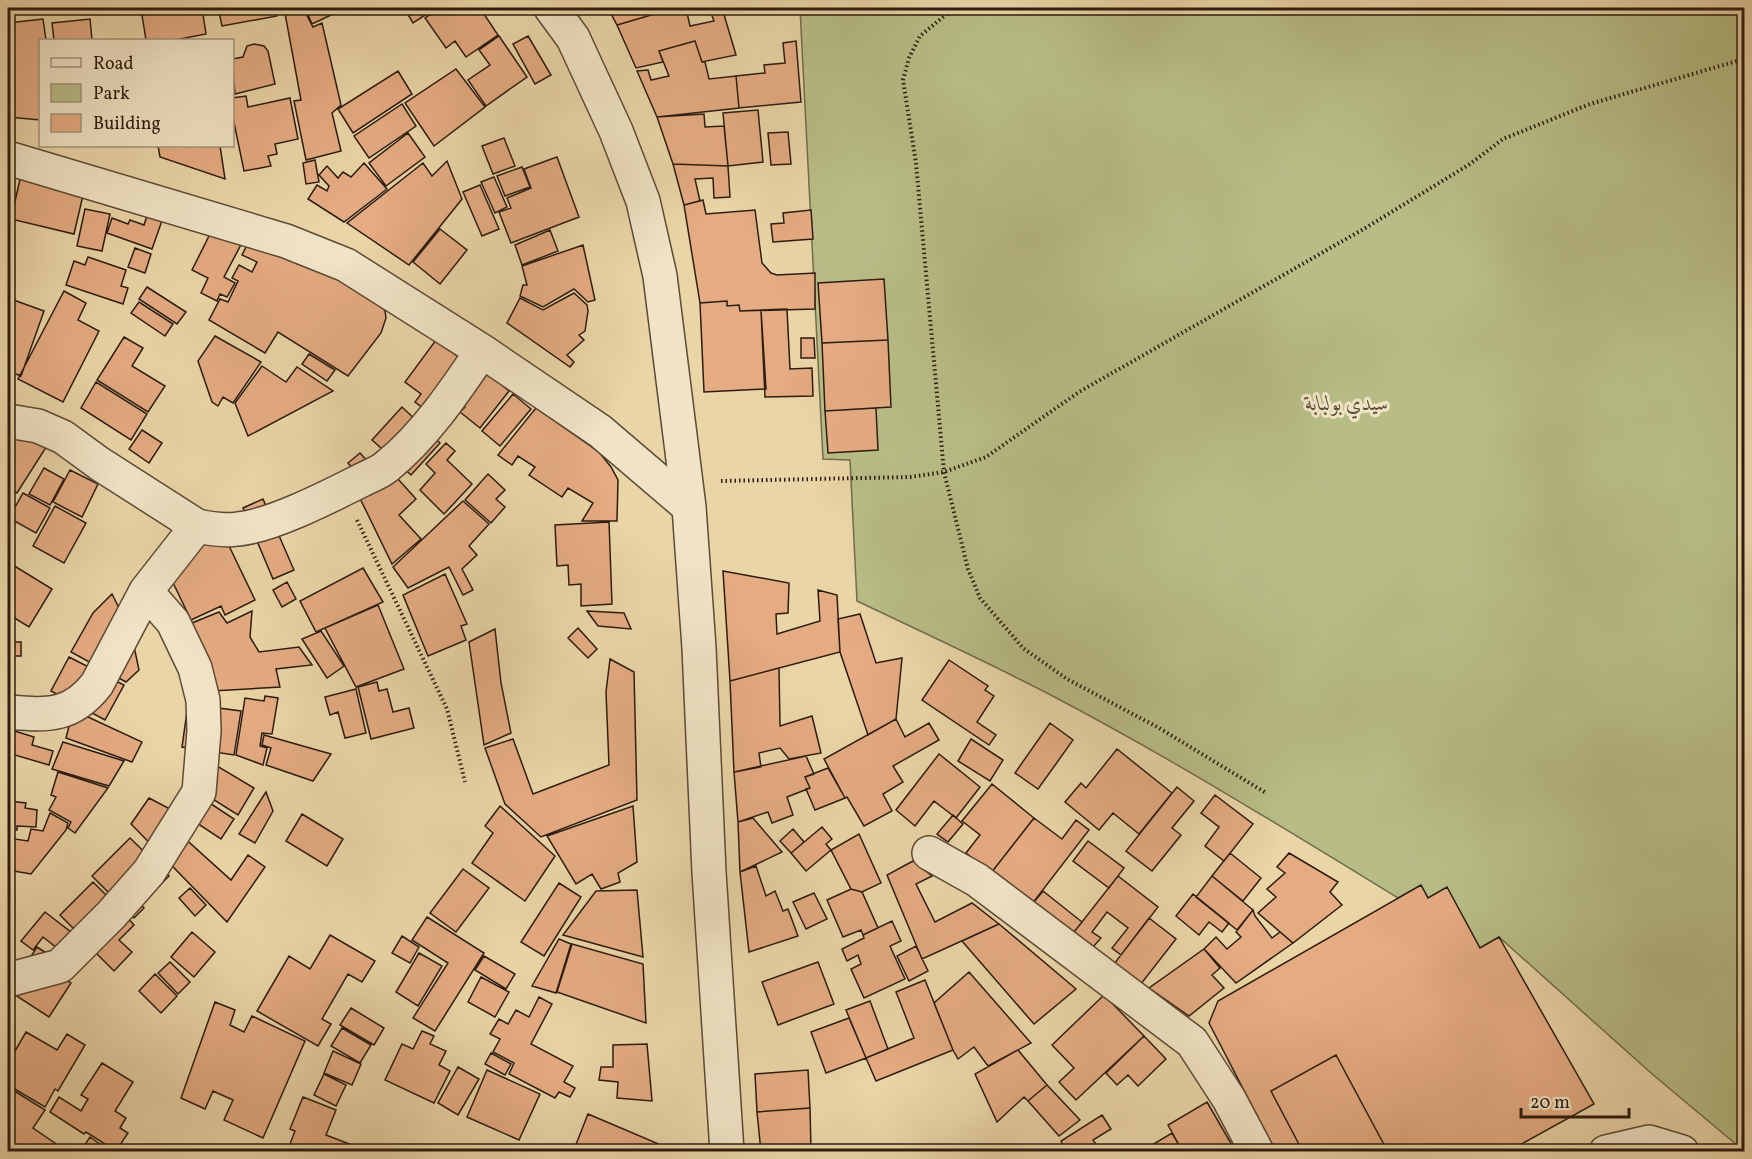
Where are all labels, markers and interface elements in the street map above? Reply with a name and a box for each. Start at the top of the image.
legend [39,39,234,147]
text: Road [93,52,134,77]
text: Park [93,82,130,107]
text: Building [93,112,161,137]
park label: سيدي بولبابة [1303,390,1389,419]
scale bar [1521,1081,1629,1119]
text: 20 m [1530,1091,1570,1116]

